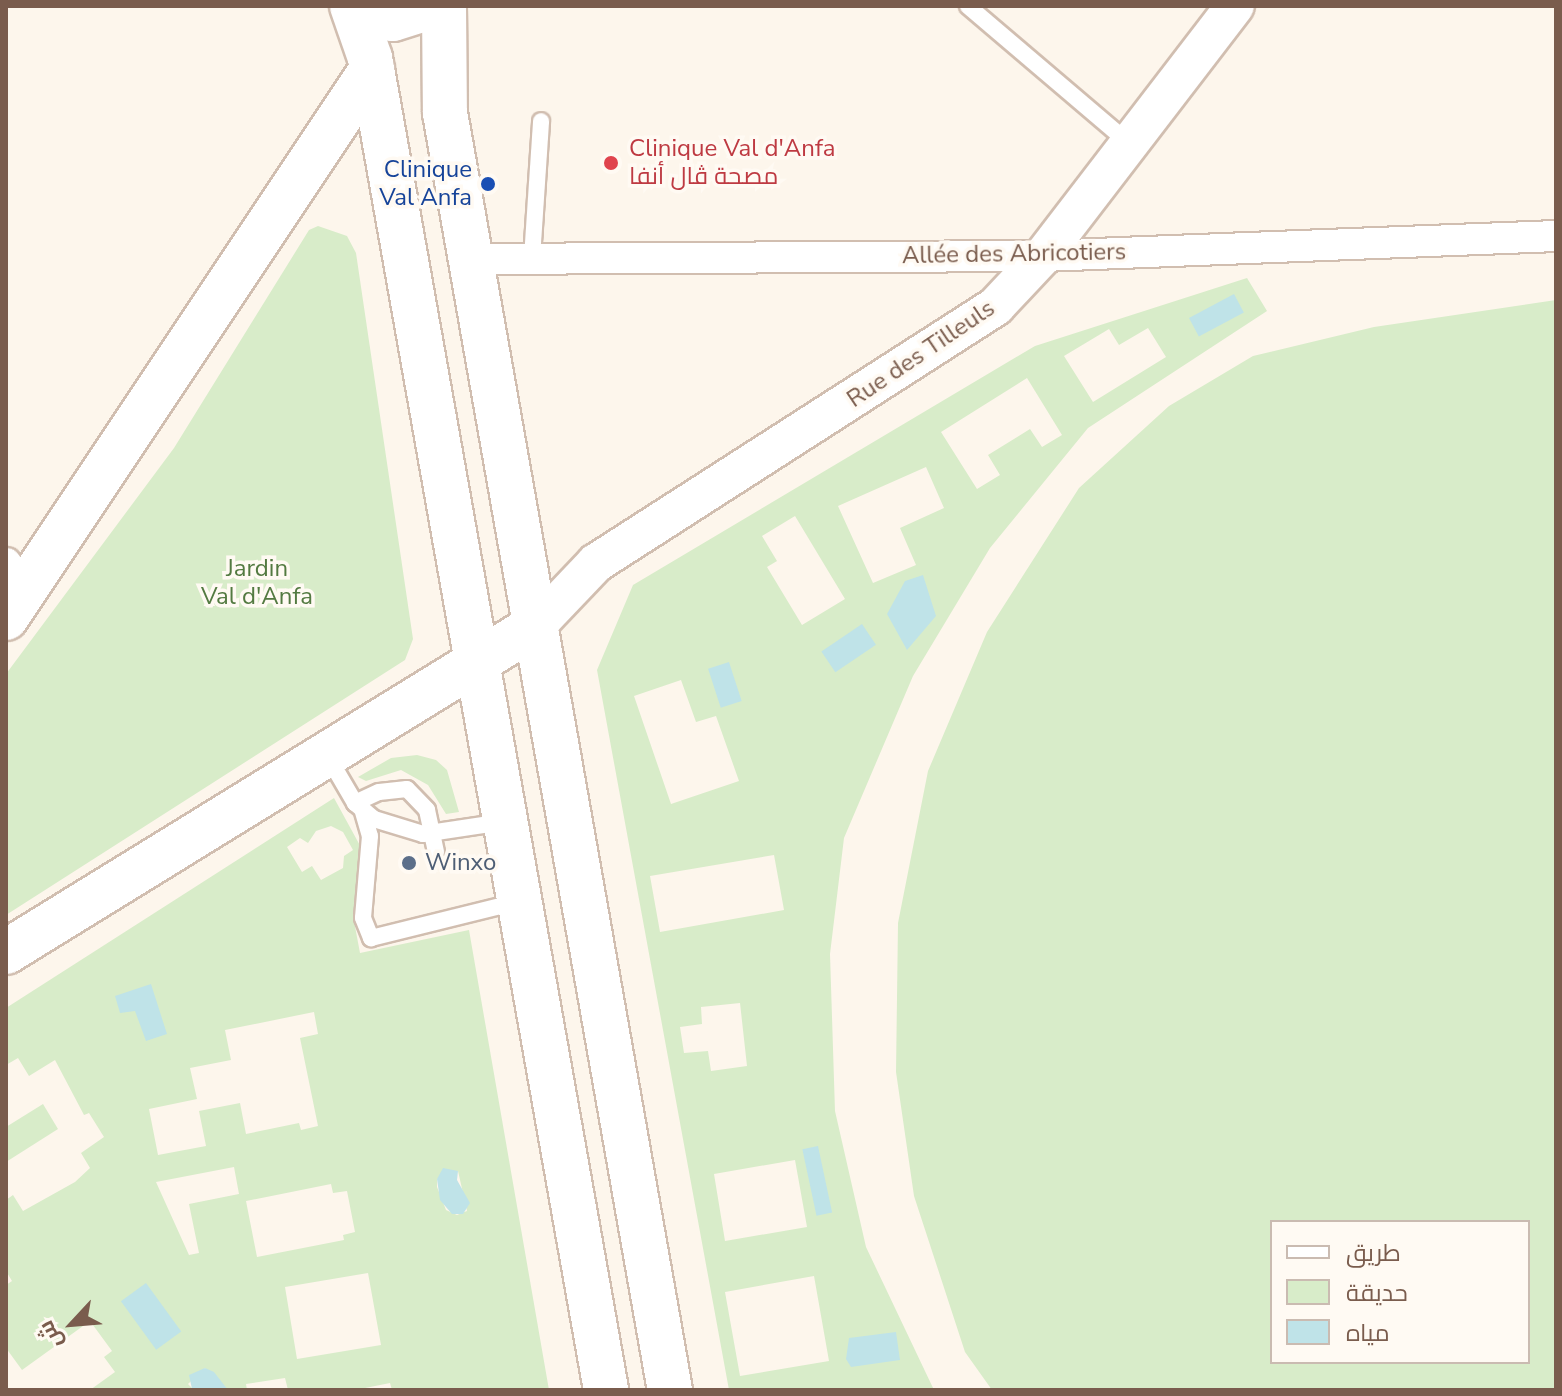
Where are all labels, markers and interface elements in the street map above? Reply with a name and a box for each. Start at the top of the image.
place label: Clinique Val d'Anfa مصحة ڤال أنفا [629,135,836,191]
marker: Clinique Val d'Anfa مصحة ڤال أنفا [600,152,622,174]
place label: Clinique Val Anfa [379,156,472,212]
marker: Clinique Val Anfa [479,175,497,193]
street label: Allée des Abricotiers [902,238,1126,270]
street label: Rue des Tilleuls [842,294,1000,414]
park label: Jardin Val d'Anfa [201,555,313,611]
place label: Winxo [425,849,496,877]
marker: Winxo [400,854,418,872]
legend [1270,1220,1530,1364]
text: طريق [1346,1237,1401,1269]
text: حديقة [1346,1277,1408,1309]
north arrow [32,1284,112,1364]
text: ش [31,1315,70,1354]
text: مياه [1346,1317,1390,1349]

